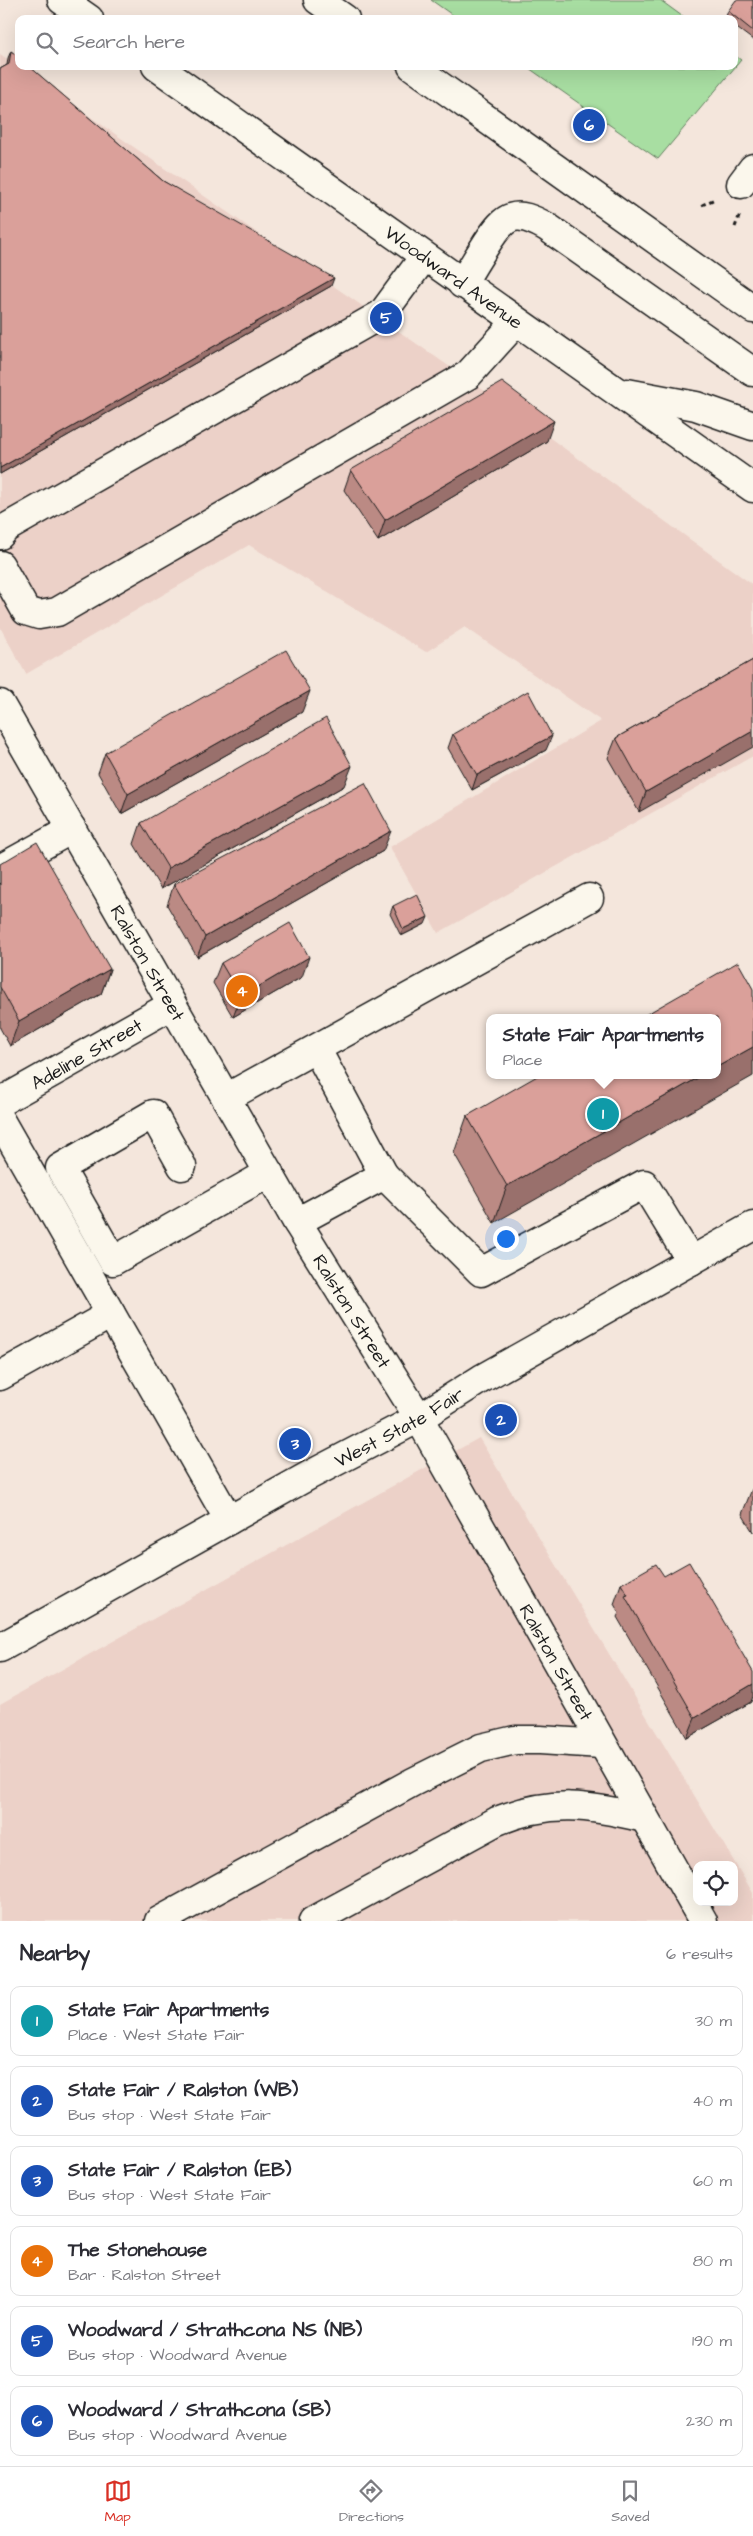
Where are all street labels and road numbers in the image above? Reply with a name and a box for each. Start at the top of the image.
street label: Woodward Avenue [379,220,528,336]
street label: Ralston Street [103,900,191,1027]
street label: Adeline Street [26,1012,148,1097]
street label: Ralston Street [305,1250,397,1374]
street label: West State Fair [330,1381,470,1475]
street label: Ralston Street [512,1599,599,1726]

